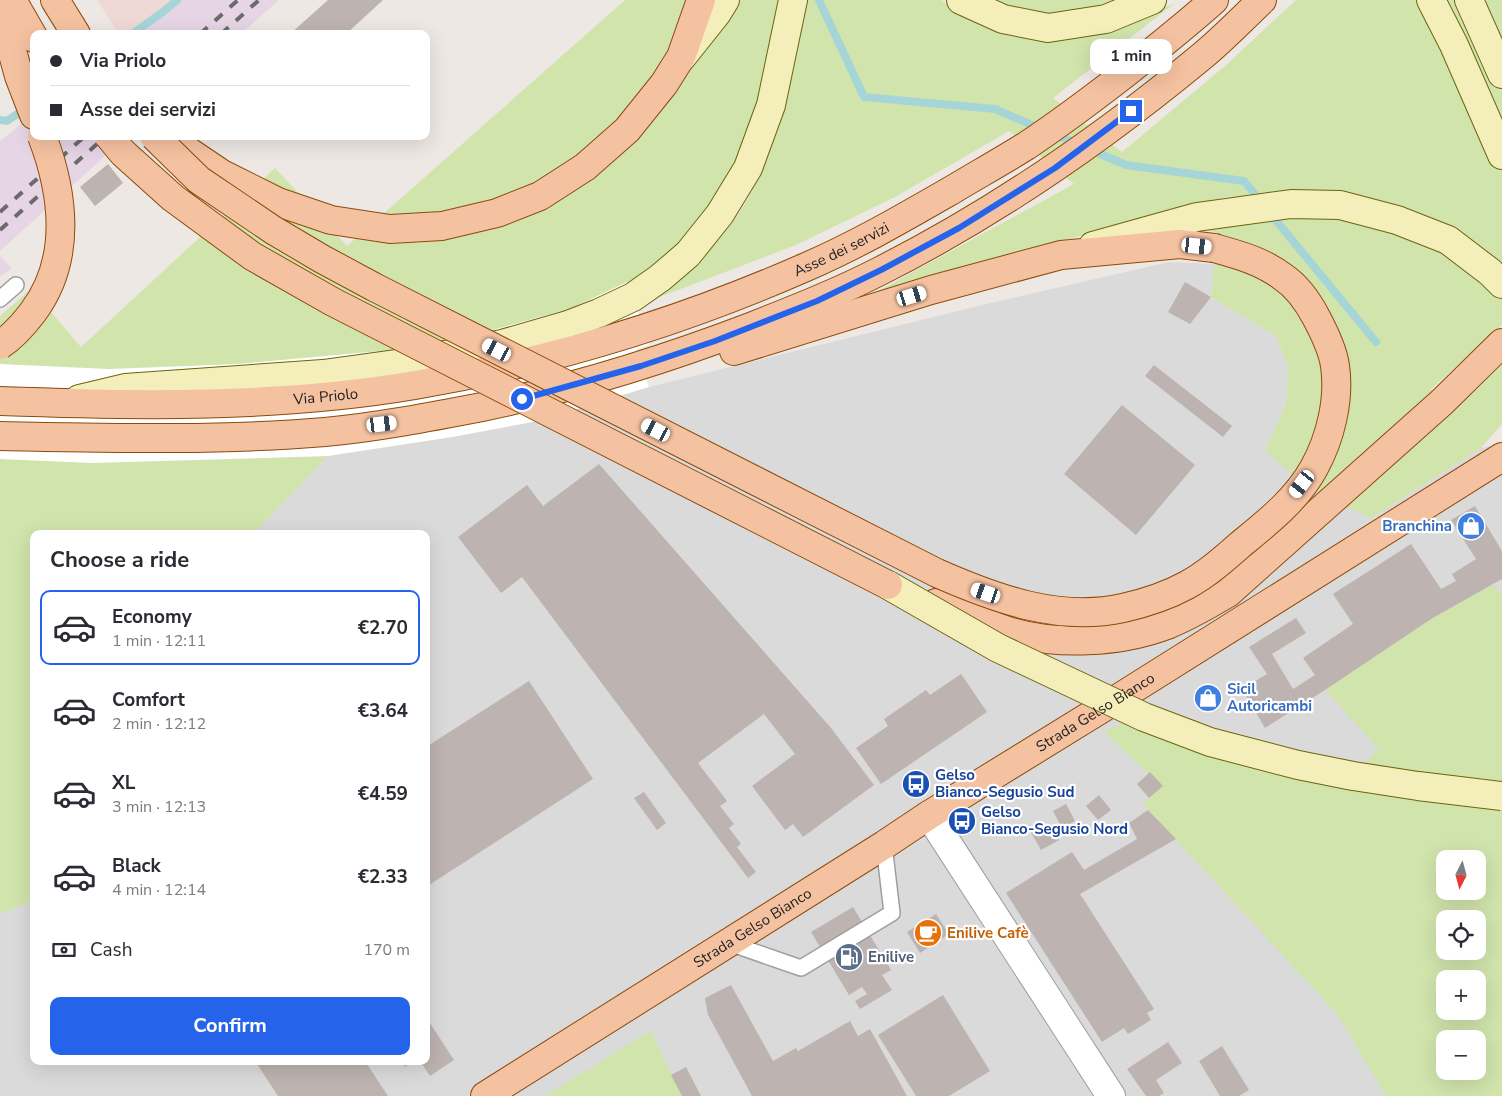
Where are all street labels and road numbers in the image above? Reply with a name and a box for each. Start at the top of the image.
street label: Asse dei servizi [791,218,893,281]
street label: Via Priolo [292,383,359,409]
street label: Strada Gelso Bianco [1032,668,1159,757]
street label: Strada Gelso Bianco [690,883,815,972]

